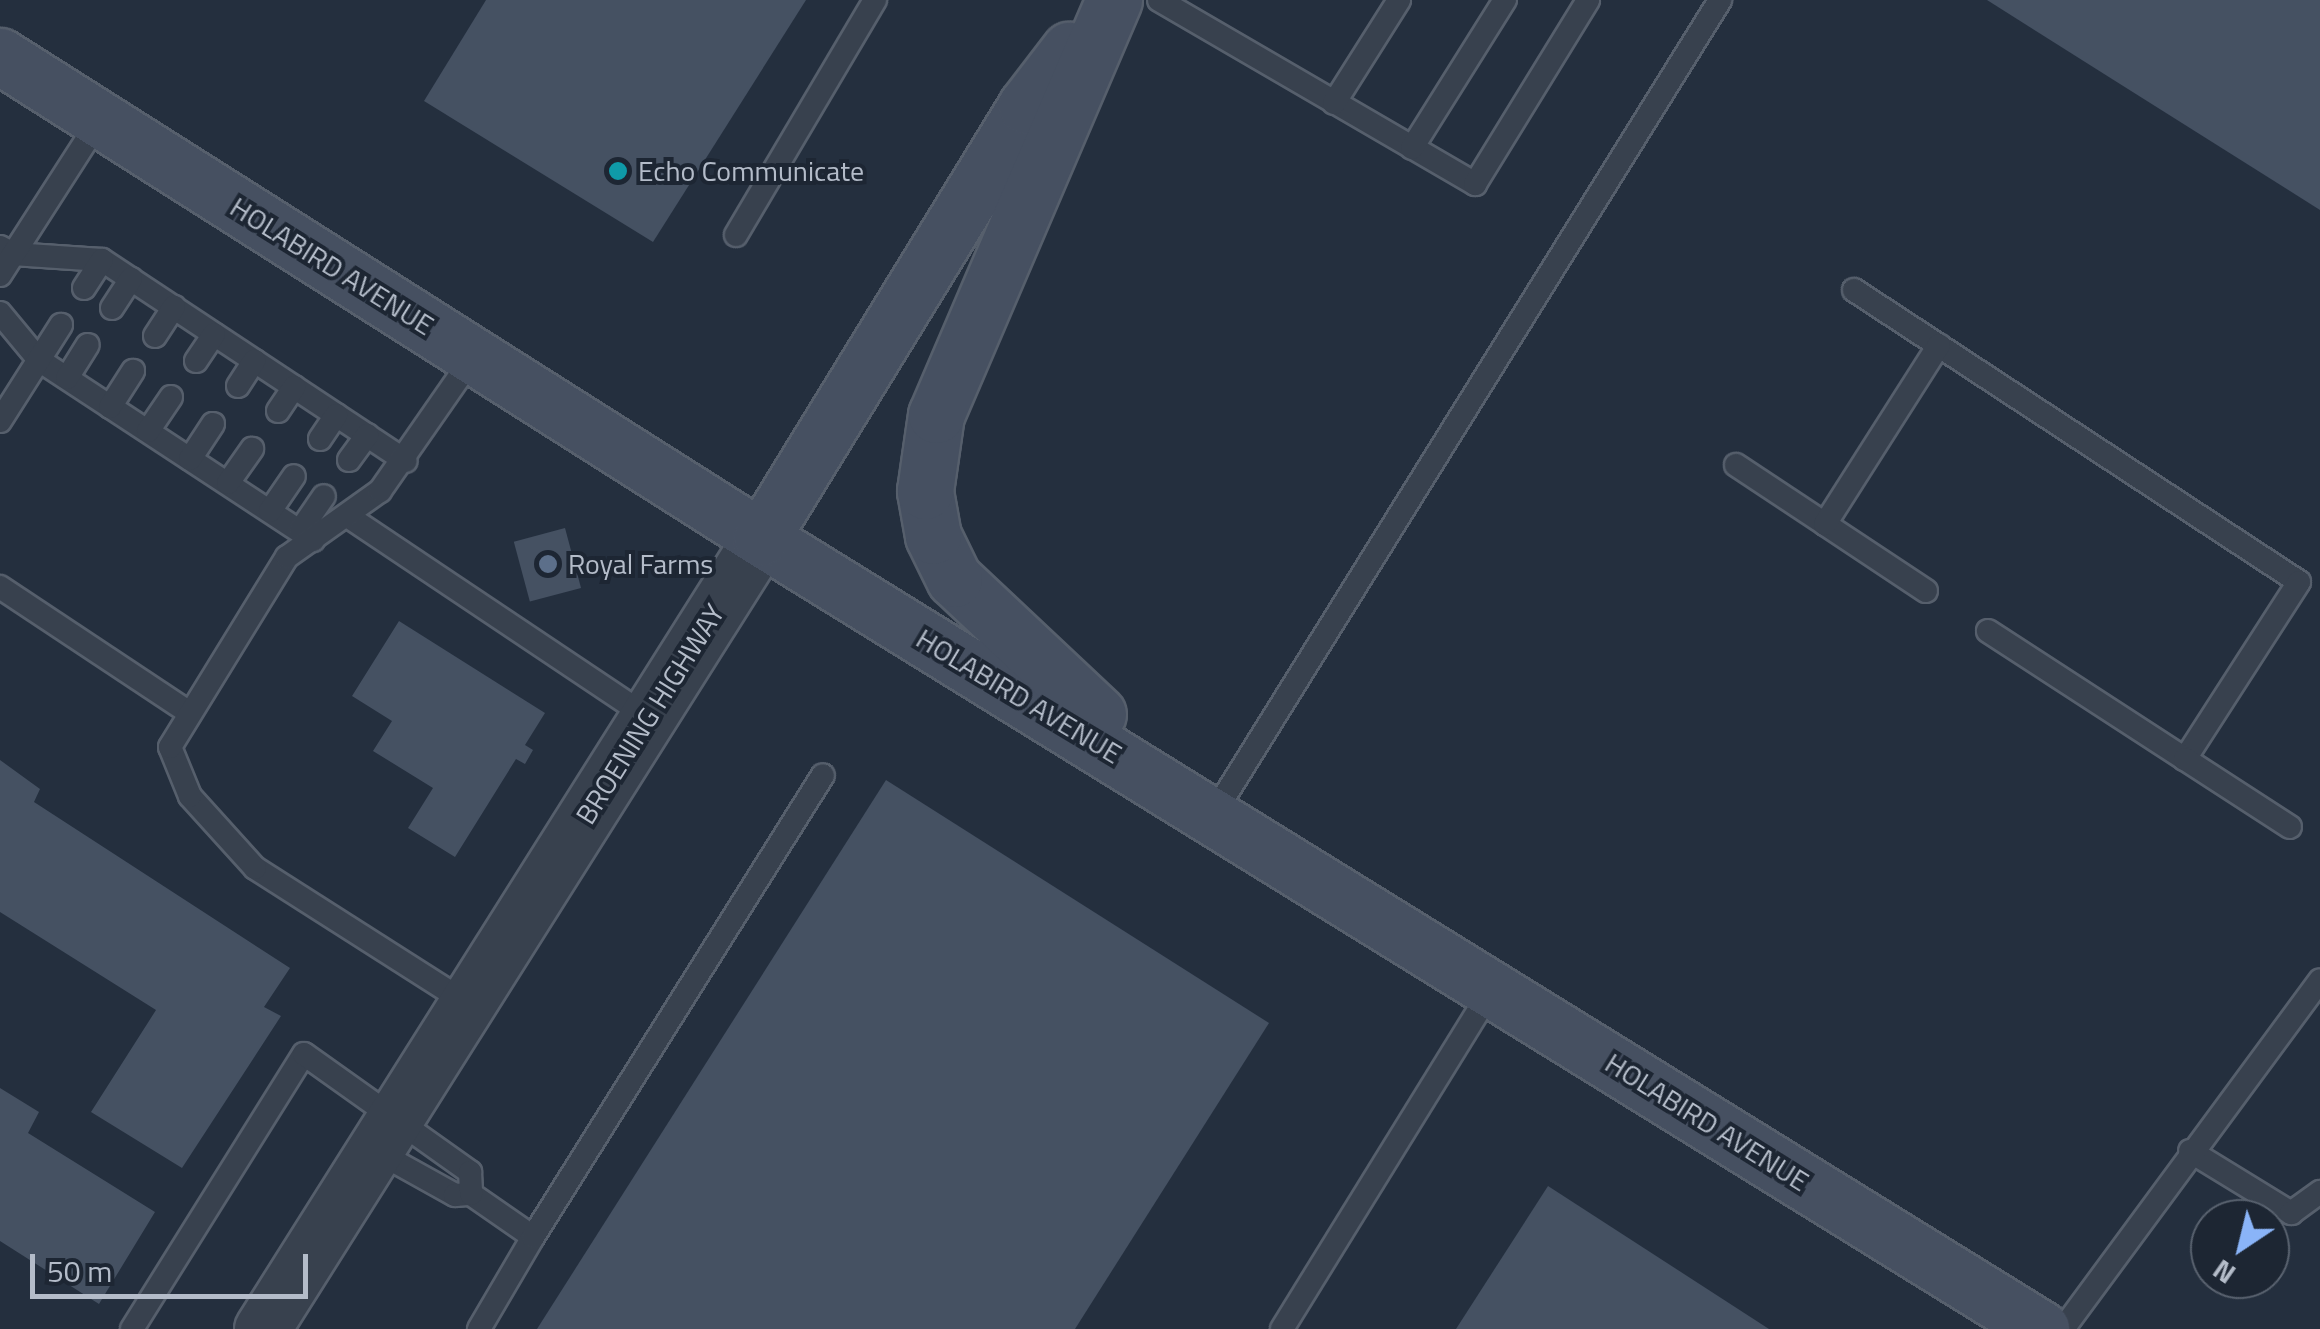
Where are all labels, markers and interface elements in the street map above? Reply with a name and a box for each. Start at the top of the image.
place label: Echo Communicate [638,154,864,188]
marker: Echo Communicate [607,160,629,182]
street label: HOLABIRD AVENUE [224,190,440,342]
place label: Royal Farms [568,547,713,581]
marker: Royal Farms [537,553,559,575]
street label: BROENING HIGHWAY [569,598,731,830]
street label: HOLABIRD AVENUE [910,622,1128,770]
street label: HOLABIRD AVENUE [1599,1046,1815,1198]
north arrow [2190,1199,2290,1299]
scale bar [35,1234,312,1296]
text: 50 m [47,1248,112,1294]
text: N [2203,1249,2244,1296]

